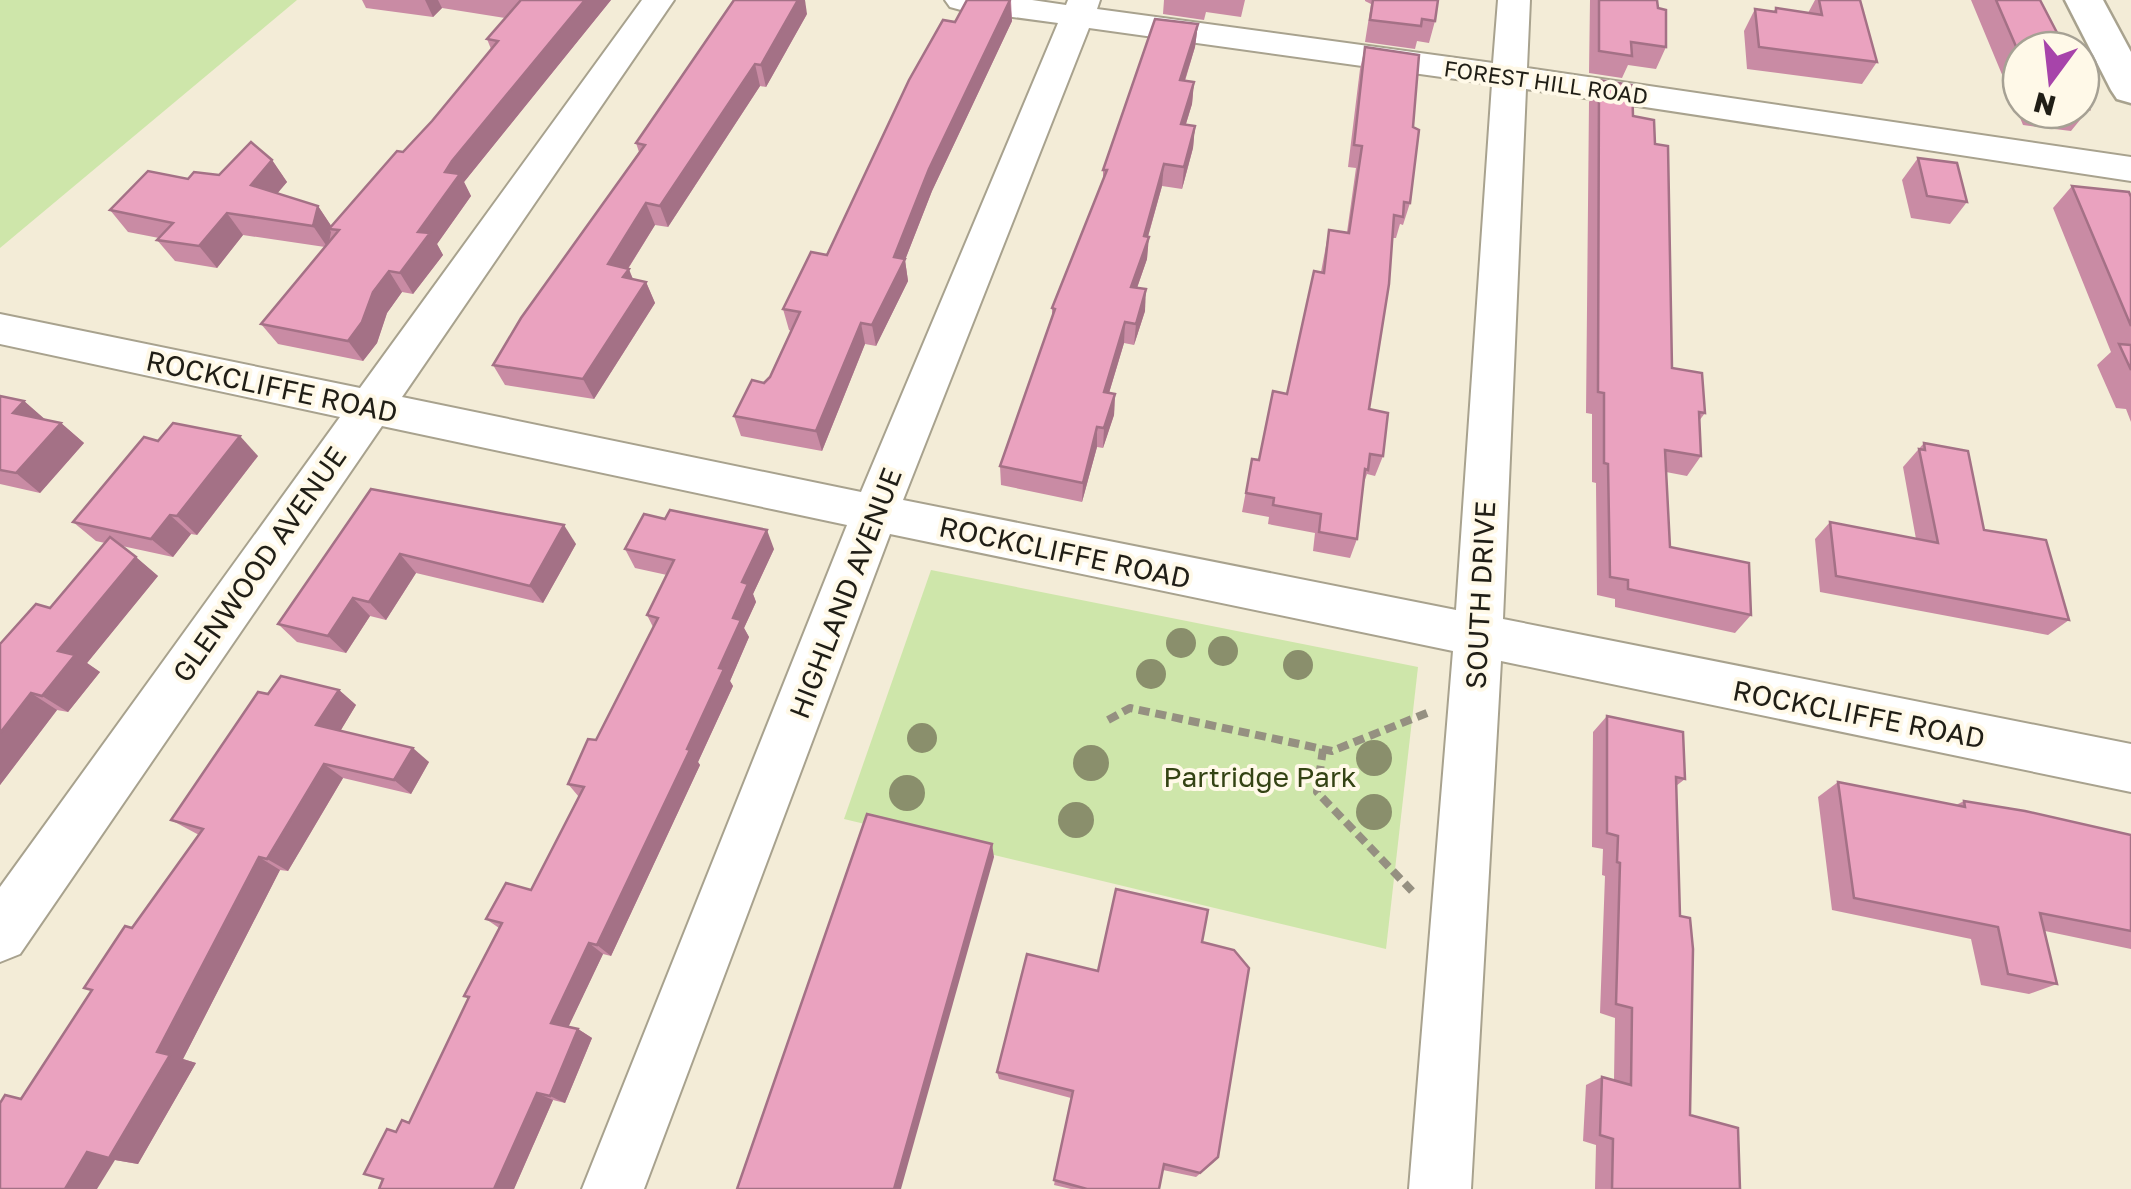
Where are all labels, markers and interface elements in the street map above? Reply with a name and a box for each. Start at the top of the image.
north arrow [2001,30,2101,130]
street label: FOREST HILL ROAD [1442,54,1650,110]
text: N [2030,86,2059,123]
street label: ROCKCLIFFE ROAD [143,343,401,429]
street label: GLENWOOD AVENUE [165,440,353,688]
street label: HIGHLAND AVENUE [782,463,908,723]
street label: SOUTH DRIVE [1459,500,1501,690]
street label: ROCKCLIFFE ROAD [936,509,1194,595]
street label: ROCKCLIFFE ROAD [1730,673,1988,755]
park label: Partridge Park [1163,760,1357,793]

